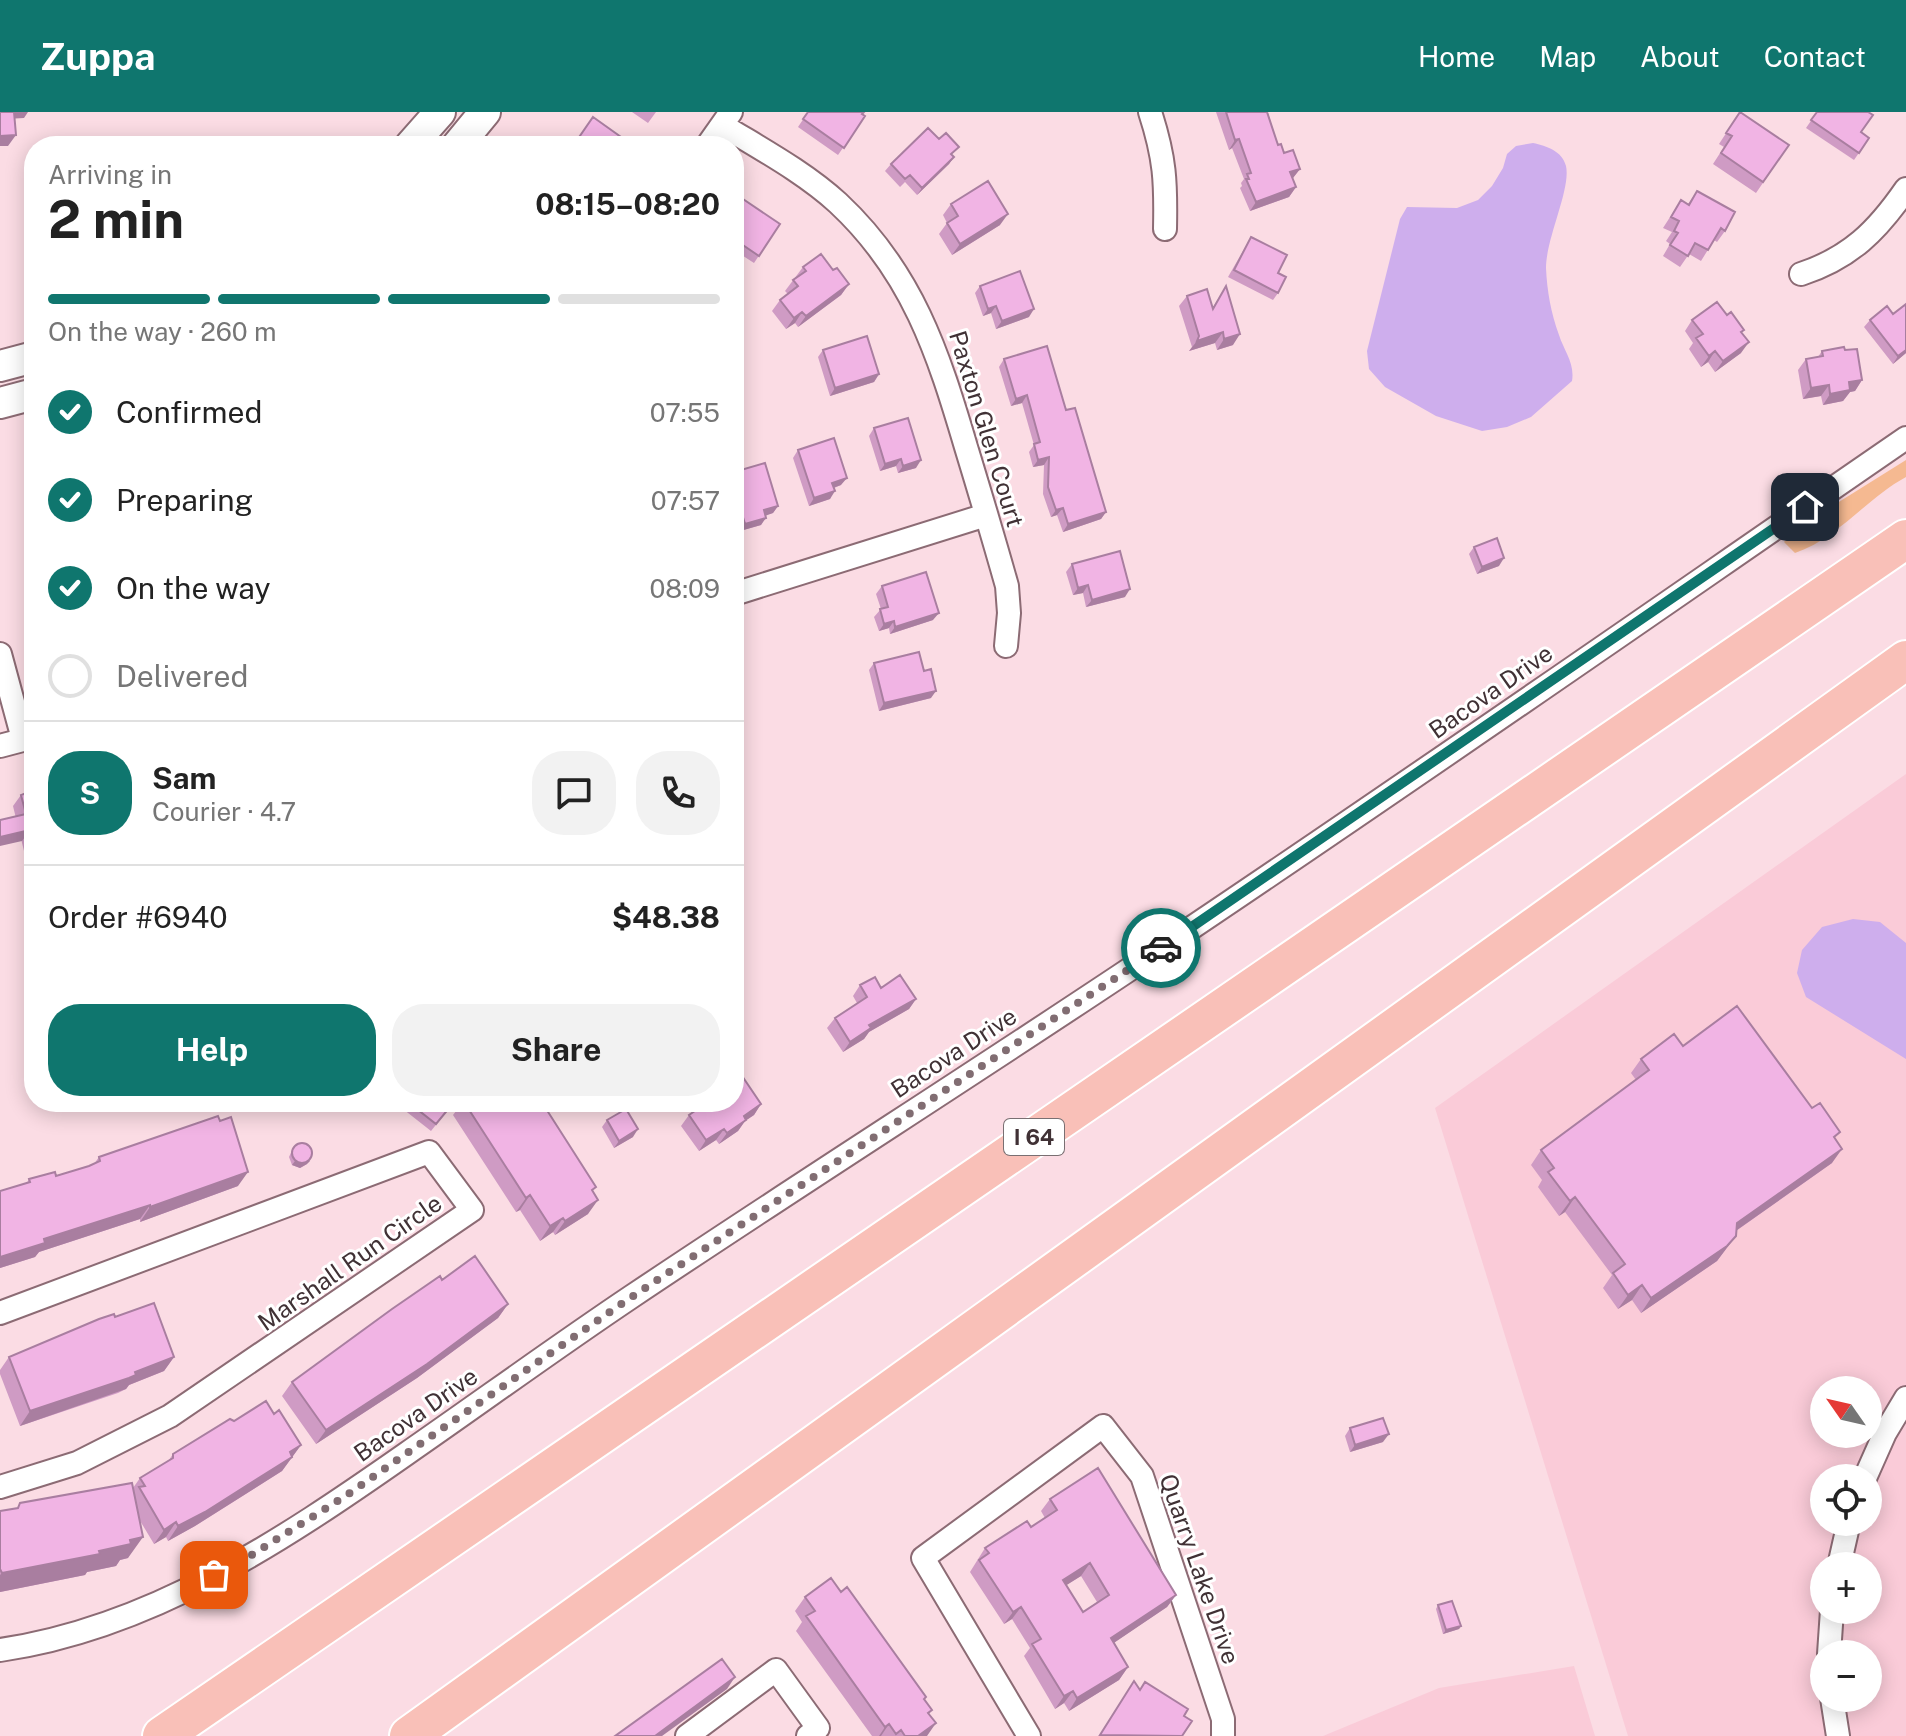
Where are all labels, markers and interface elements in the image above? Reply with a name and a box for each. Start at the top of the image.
text: Zuppa [40,34,155,79]
text: Home [1418,40,1495,73]
text: Map [1539,40,1596,73]
text: About [1640,40,1720,73]
text: Contact [1764,40,1866,73]
text: Arriving in [48,159,172,190]
text: 08:15–08:20 [535,186,720,222]
text: 2 min [48,189,184,250]
text: On the way · 260 m [48,316,276,347]
street label: Paxton Glen Court [944,327,1030,530]
icon: check [48,390,92,434]
text: Confirmed [116,394,262,430]
text: 07:55 [650,397,720,428]
pin [1771,473,1839,541]
icon: check [48,478,92,522]
text: Preparing [116,482,253,518]
text: 07:57 [651,485,720,516]
icon: home [1783,485,1827,529]
icon: check [48,566,92,610]
text: On the way [116,570,270,606]
text: 08:09 [650,573,720,604]
street label: Bacova Drive [1423,638,1557,744]
text: Delivered [116,658,248,694]
button: chat [532,751,616,835]
button: phone [636,751,720,835]
text: Sam [152,760,216,796]
text: S [80,775,100,811]
text: Courier · 4.7 [152,796,296,827]
text: Order #6940 [48,899,228,935]
text: $48.38 [612,899,720,935]
courier [1121,908,1201,988]
icon: car [1139,926,1183,970]
street label: Bacova Drive [885,1001,1021,1103]
button: Help [48,1004,376,1096]
button: Share [392,1004,720,1096]
road number: I 64 [1004,1119,1064,1155]
street label: Marshall Run Circle [252,1188,447,1336]
street label: Bacova Drive [348,1361,482,1467]
north arrow [1810,1376,1882,1448]
map controls [1810,1376,1882,1712]
button: locate [1810,1464,1882,1536]
street label: Quarry Lake Drive [1154,1470,1246,1667]
pin [180,1541,248,1609]
button: + [1810,1552,1882,1624]
icon: bag [192,1553,236,1597]
button: − [1810,1640,1882,1712]

